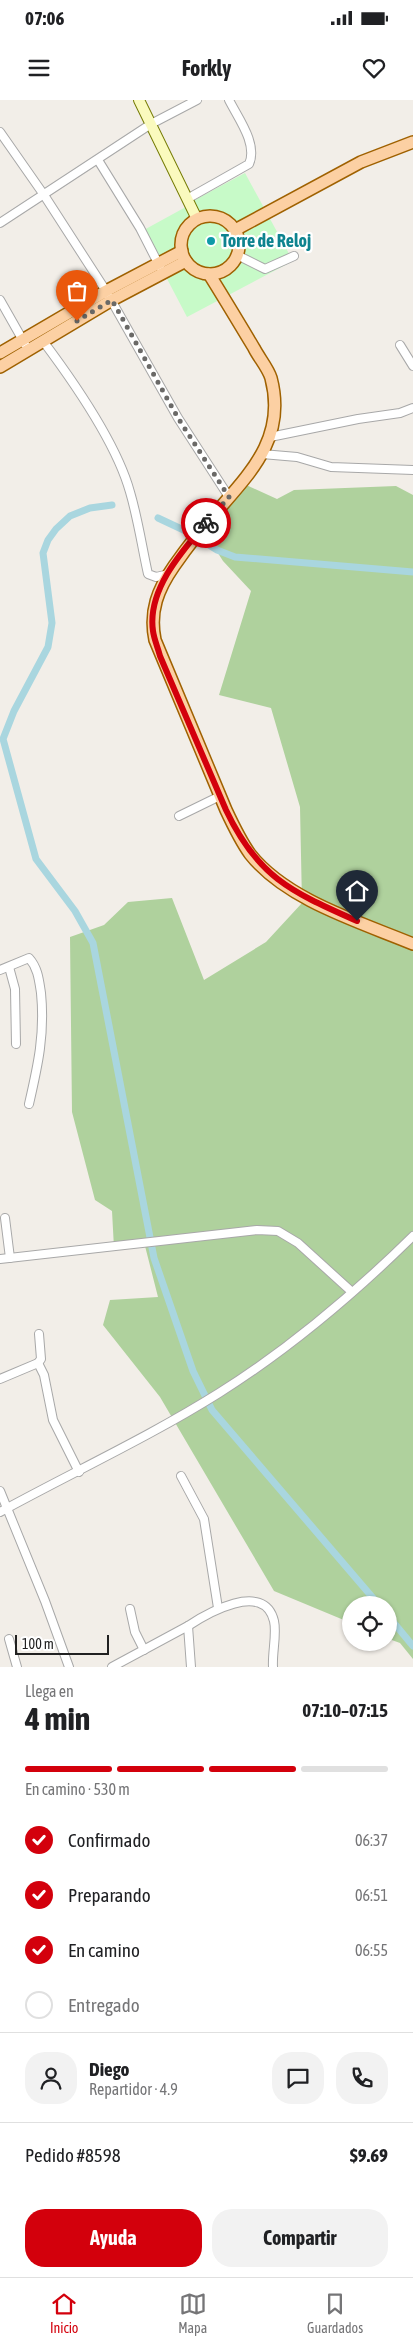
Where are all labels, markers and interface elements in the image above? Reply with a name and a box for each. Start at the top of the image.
text: 07:06 [25,7,64,29]
icon: menu [25,54,53,82]
icon: heart [360,54,388,82]
text: Forkly [182,55,231,81]
place label: Torre de Reloj [221,230,311,251]
marker: Torre de Reloj [205,235,217,247]
pin [56,270,98,321]
icon: bag [63,277,91,305]
courier [181,498,231,548]
icon: bike [192,509,220,537]
pin [336,870,378,921]
icon: home [343,877,371,905]
map controls [342,1596,397,1651]
button: locate [342,1596,397,1651]
scale bar [15,1632,109,1655]
text: 100 m [22,1636,54,1652]
text: Llega en [25,1682,74,1700]
text: 07:10–07:15 [302,1699,388,1721]
text: 4 min [25,1700,90,1737]
text: En camino · 530 m [25,1780,130,1798]
icon: check [25,1826,53,1854]
text: Confirmado [68,1829,150,1851]
text: 06:37 [355,1831,388,1849]
icon: check [25,1881,53,1909]
text: Preparando [68,1884,151,1906]
text: 06:51 [355,1886,388,1904]
icon: check [25,1936,53,1964]
text: En camino [68,1939,140,1961]
text: 06:55 [355,1941,388,1959]
text: Entregado [68,1994,140,2016]
button: person [25,2052,77,2104]
button: chat [272,2052,324,2104]
button: phone [336,2052,388,2104]
text: Diego [89,2058,129,2080]
text: Repartidor · 4.9 [89,2080,178,2098]
text: Pedido #8598 [25,2144,121,2166]
text: $9.69 [350,2144,388,2166]
button: Ayuda [25,2209,202,2267]
button: Compartir [212,2209,388,2267]
tab: Inicio [50,2290,78,2336]
tab: Mapa [178,2290,207,2336]
tab: Guardados [307,2290,363,2336]

